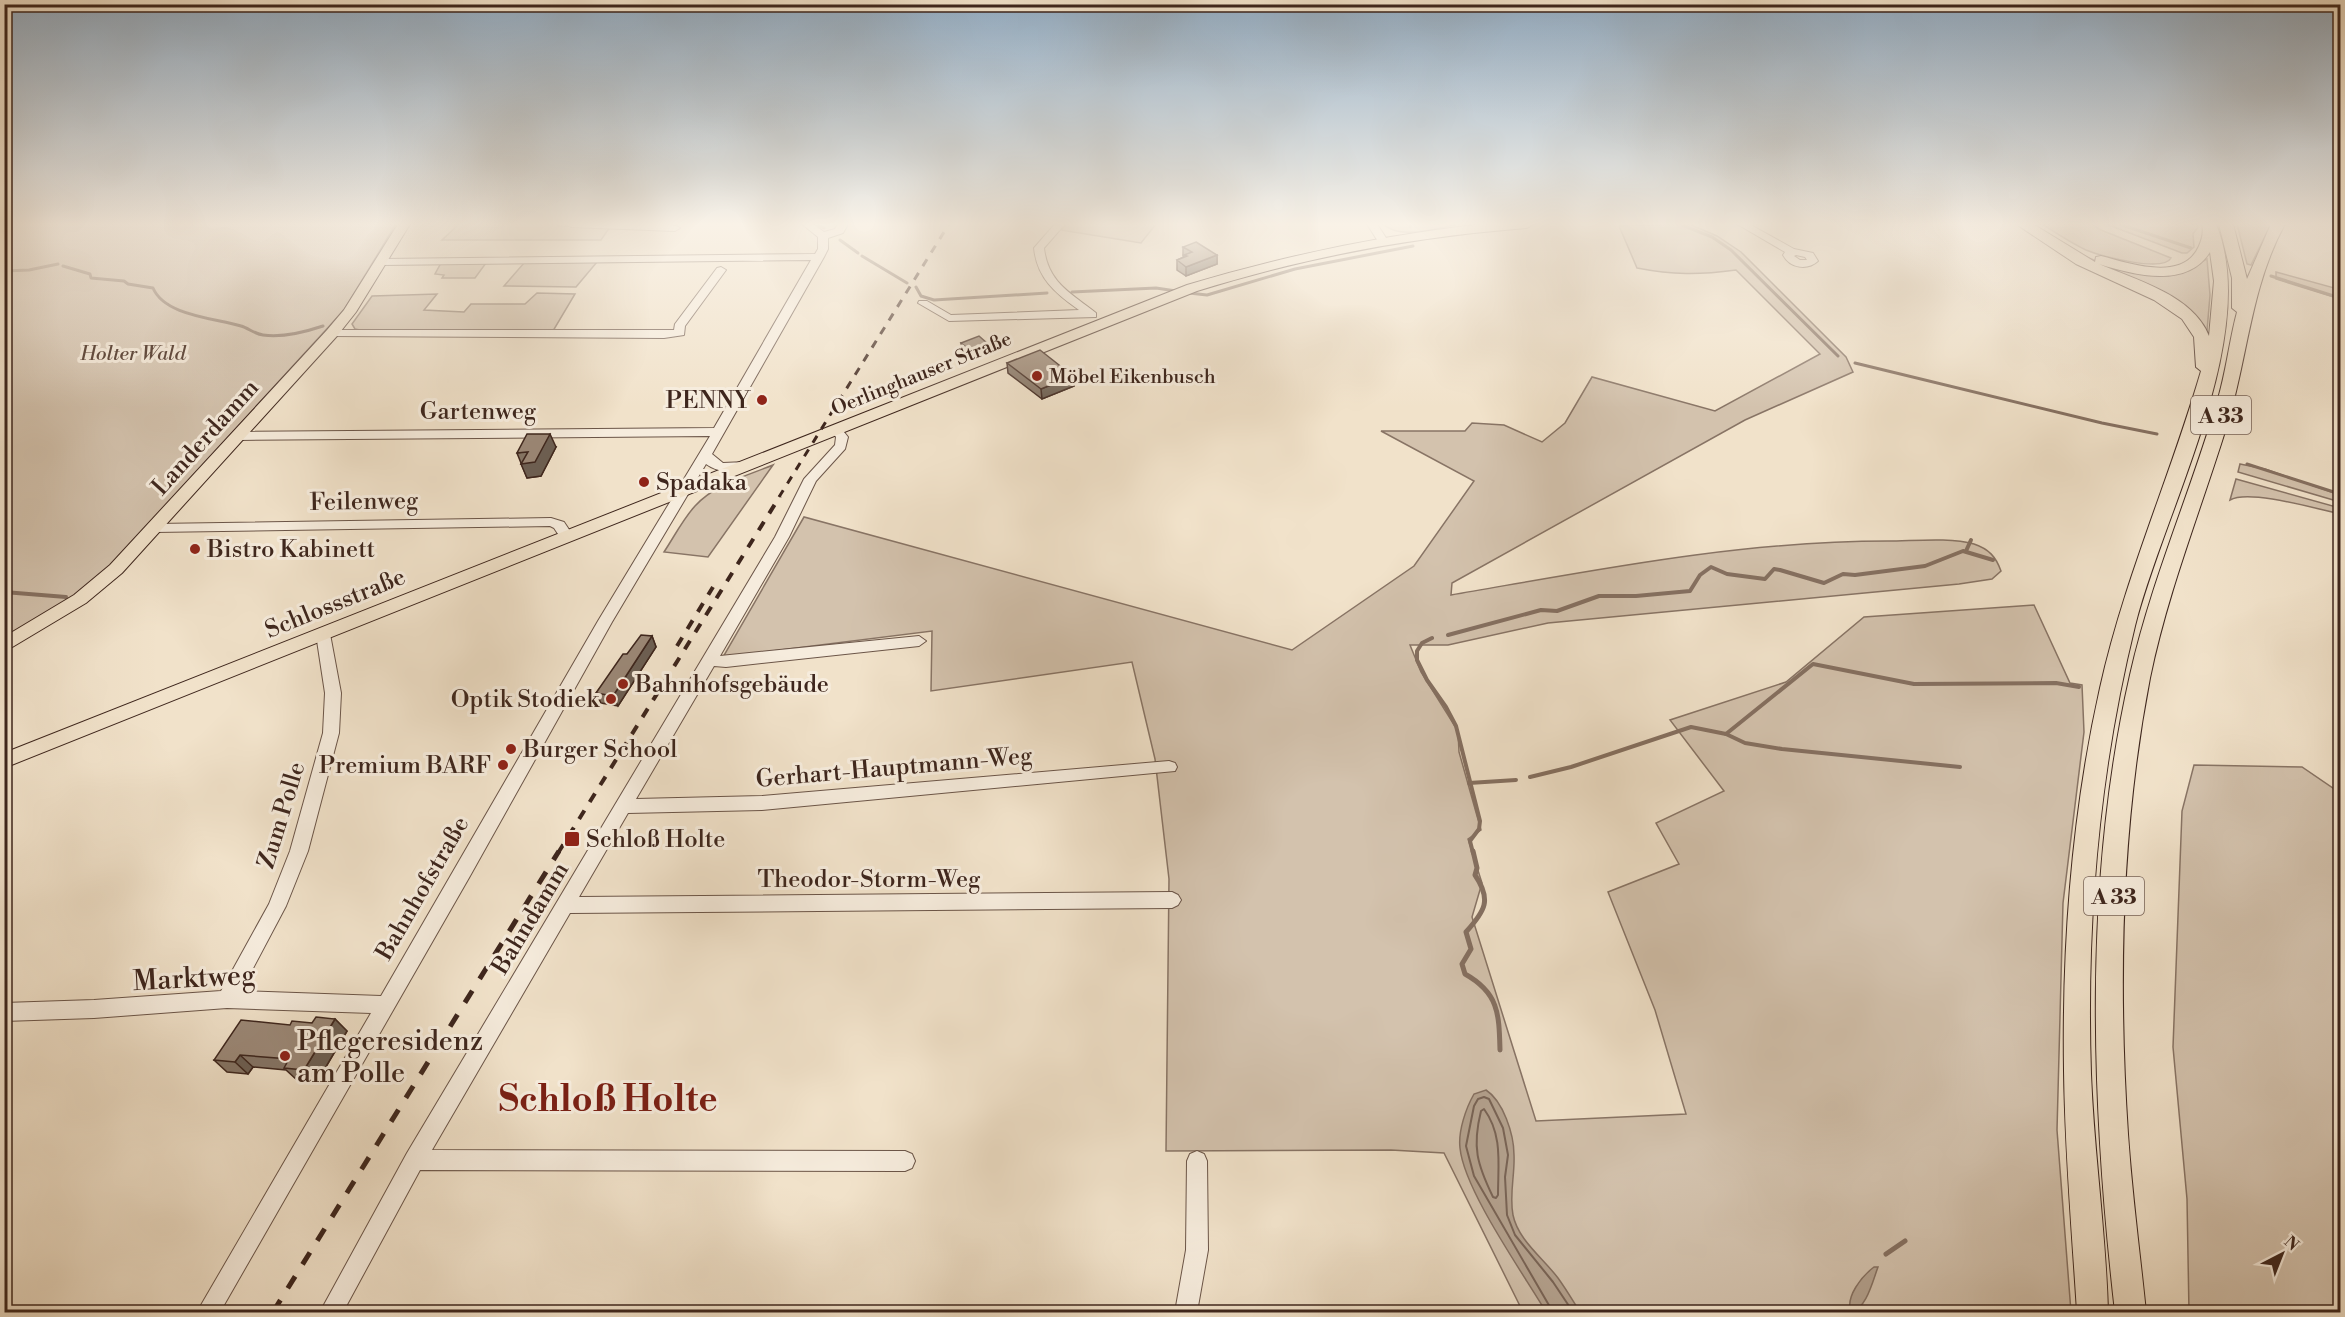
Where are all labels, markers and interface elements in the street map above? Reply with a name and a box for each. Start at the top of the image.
street label: Oerlinghauser Straße [828,327,1015,422]
park label: Holter Wald [79,342,187,367]
place label: Möbel Eikenbusch [1049,365,1216,390]
marker: Möbel Eikenbusch [1030,369,1044,383]
street label: Landerdamm [146,373,266,502]
place label: PENNY [666,386,751,416]
marker: PENNY [755,393,769,407]
road number: A 33 [2191,396,2251,434]
street label: Gartenweg [420,397,537,427]
place label: Spadaka [656,468,748,498]
marker: Spadaka [637,475,651,489]
street label: Feilenweg [309,486,419,518]
place label: Bistro Kabinett [206,535,376,565]
marker: Bistro Kabinett [188,542,202,556]
street label: Schlossstraße [261,562,410,646]
place label: Bahnhofsgebäude [634,670,829,700]
marker: Bahnhofsgebäude [616,677,630,691]
place label: Optik Stodiek [451,685,600,715]
marker: Optik Stodiek [604,692,618,706]
place label: Burger School [522,735,677,765]
street label: Gerhart-Hauptmann-Weg [755,741,1034,795]
marker: Burger School [504,742,518,756]
place label: Premium BARF [319,751,491,781]
street label: Zum Polle [252,758,312,872]
marker: Premium BARF [496,758,510,772]
street label: Bahnhofstraße [369,811,476,967]
place label: Schloß Holte [586,825,725,855]
marker: Schloß Holte [563,830,581,848]
street label: Bahndamm [485,857,576,981]
street label: Theodor-Storm-Weg [757,865,981,895]
road number: A 33 [2084,877,2144,915]
street label: Marktweg [132,958,257,999]
place label: Pflegeresidenz am Polle [297,1024,483,1091]
marker: Pflegeresidenz am Polle [278,1049,292,1063]
district label: Schloß Holte [499,1078,717,1123]
north arrow [2252,1224,2312,1284]
text: N [2280,1232,2303,1255]

